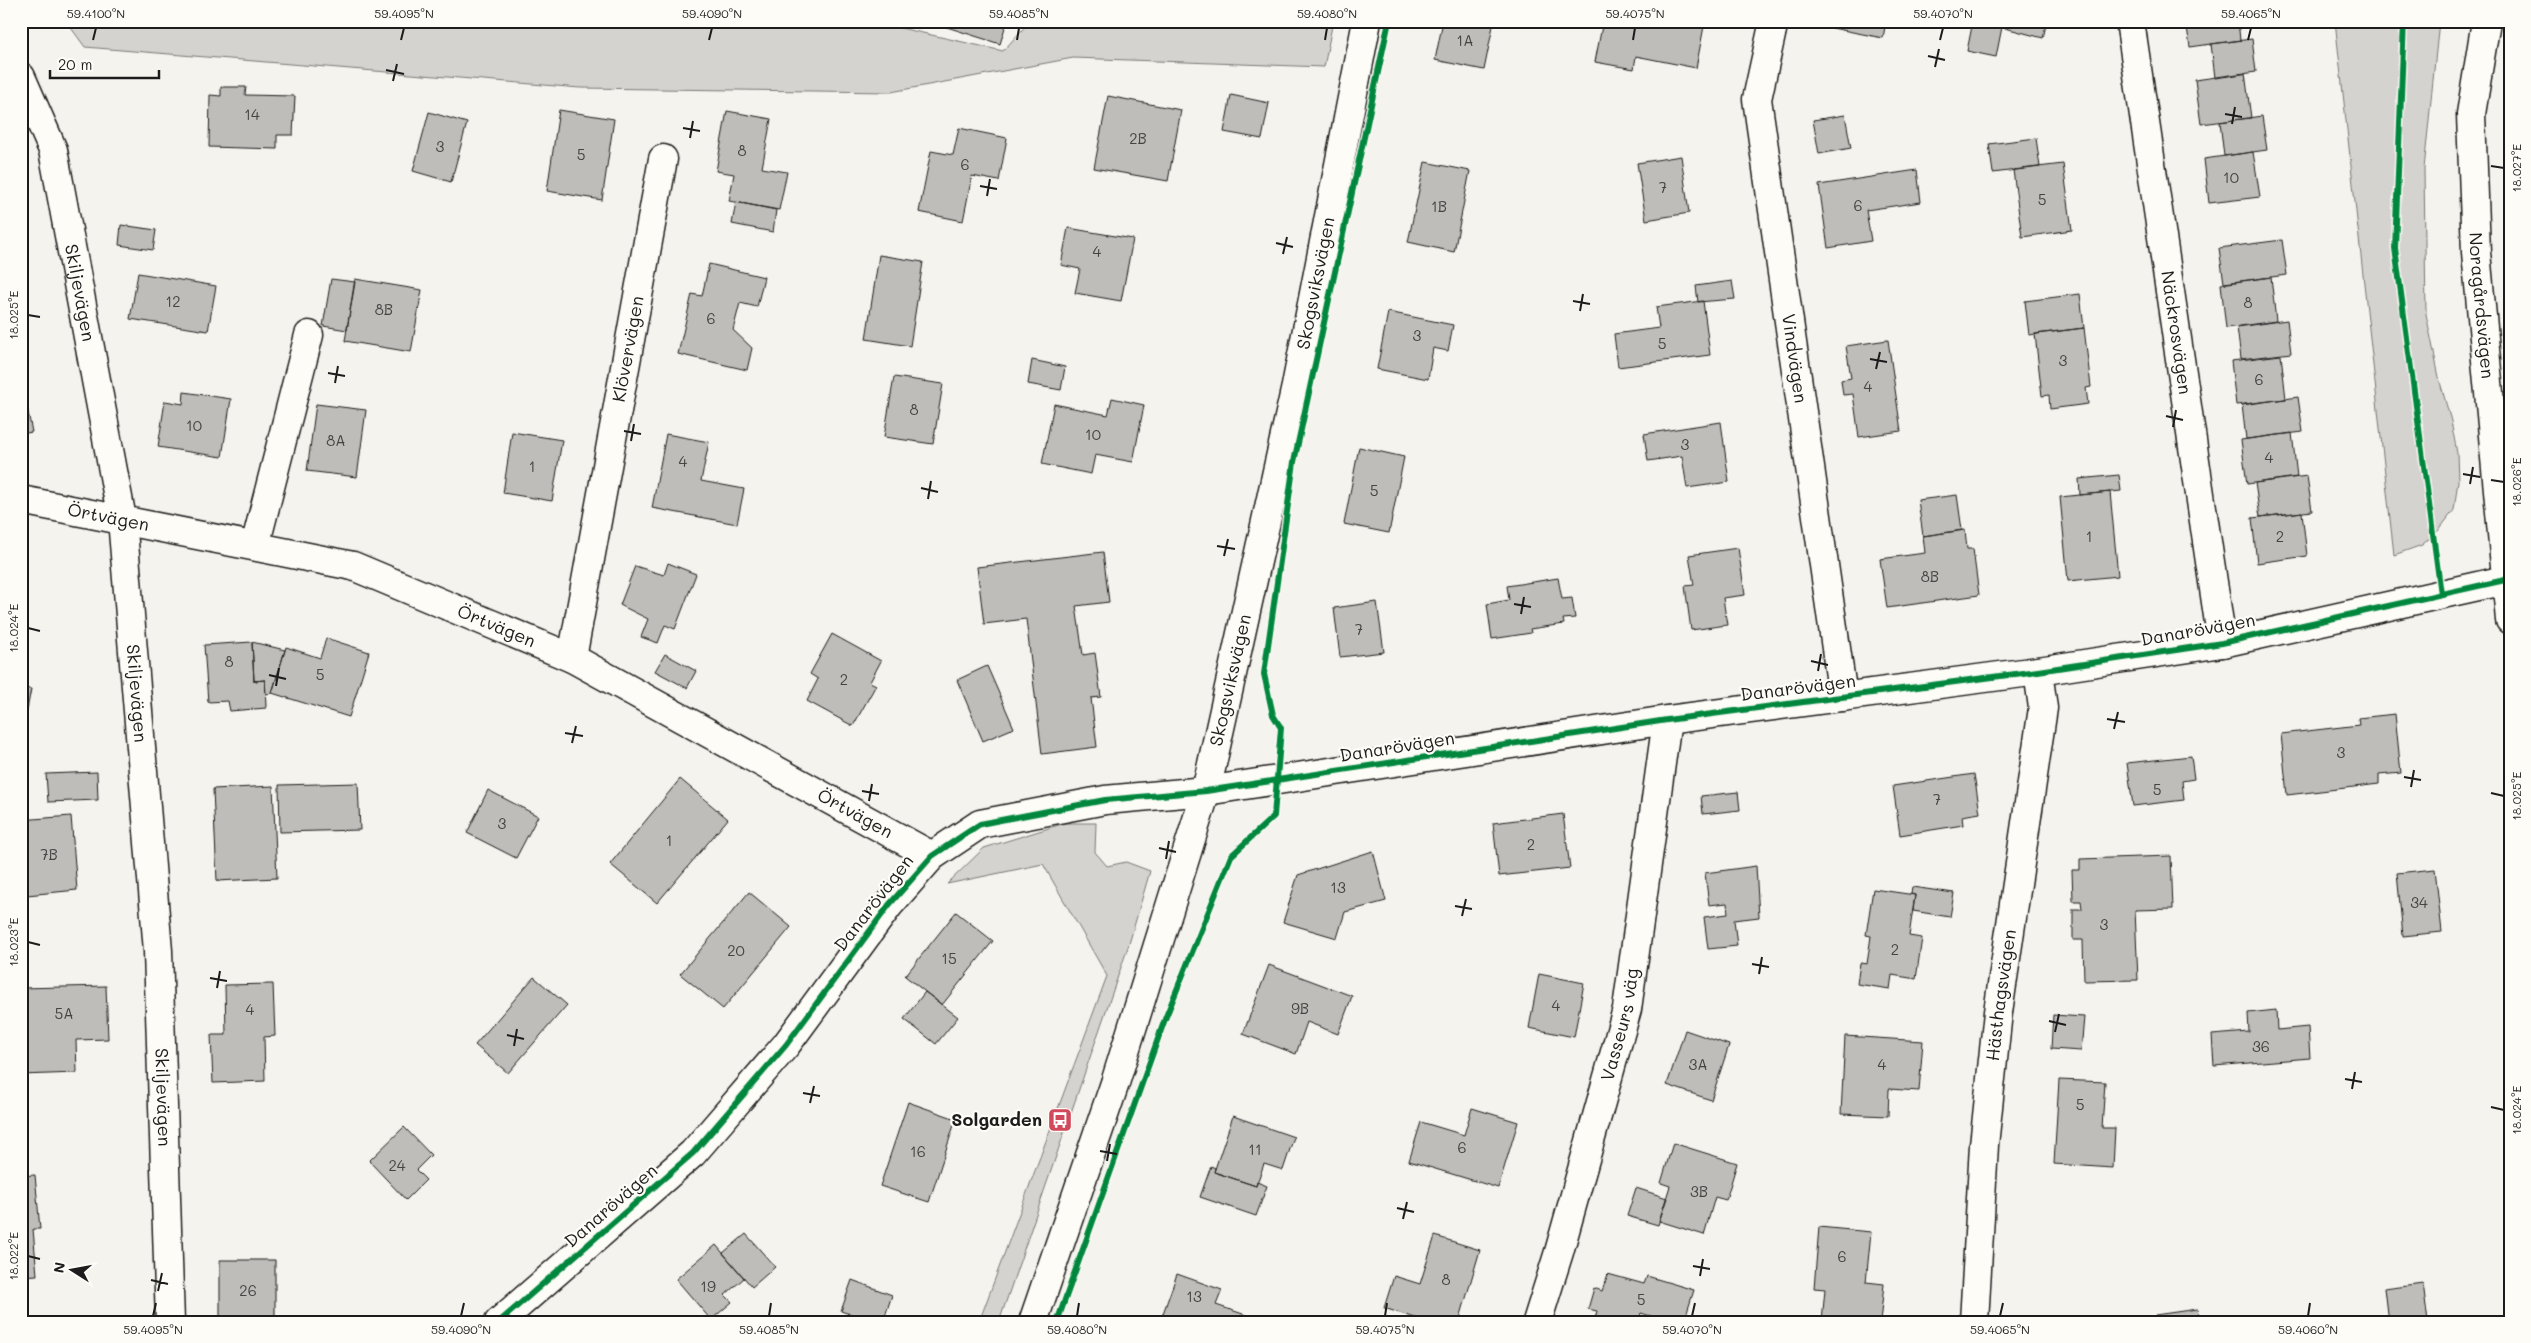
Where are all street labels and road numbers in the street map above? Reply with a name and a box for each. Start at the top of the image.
street label: Skogsviksvägen [1290,215,1340,351]
street label: Noragårdsvägen [2464,232,2501,380]
street label: Skiljevägen [60,242,102,343]
street label: Näckrosvägen [2156,269,2198,396]
street label: Klövervägen [606,294,649,404]
street label: Vindvägen [1777,312,1814,405]
street label: Örtvägen [66,497,151,536]
street label: Örtvägen [454,598,540,652]
street label: Danarövägen [2139,607,2257,651]
street label: Skogsviksvägen [1203,612,1256,748]
street label: Skiljevägen [121,643,154,743]
street label: Danarövägen [1739,668,1857,706]
street label: Danarövägen [1338,725,1456,767]
street label: Örtvägen [813,782,898,843]
street label: Danarövägen [828,849,918,955]
street label: Hästhagsvägen [1980,928,2021,1062]
street label: Vasseurs väg [1594,967,1644,1084]
street label: Skiljevägen [150,1048,177,1147]
street label: Danarövägen [559,1158,662,1252]

